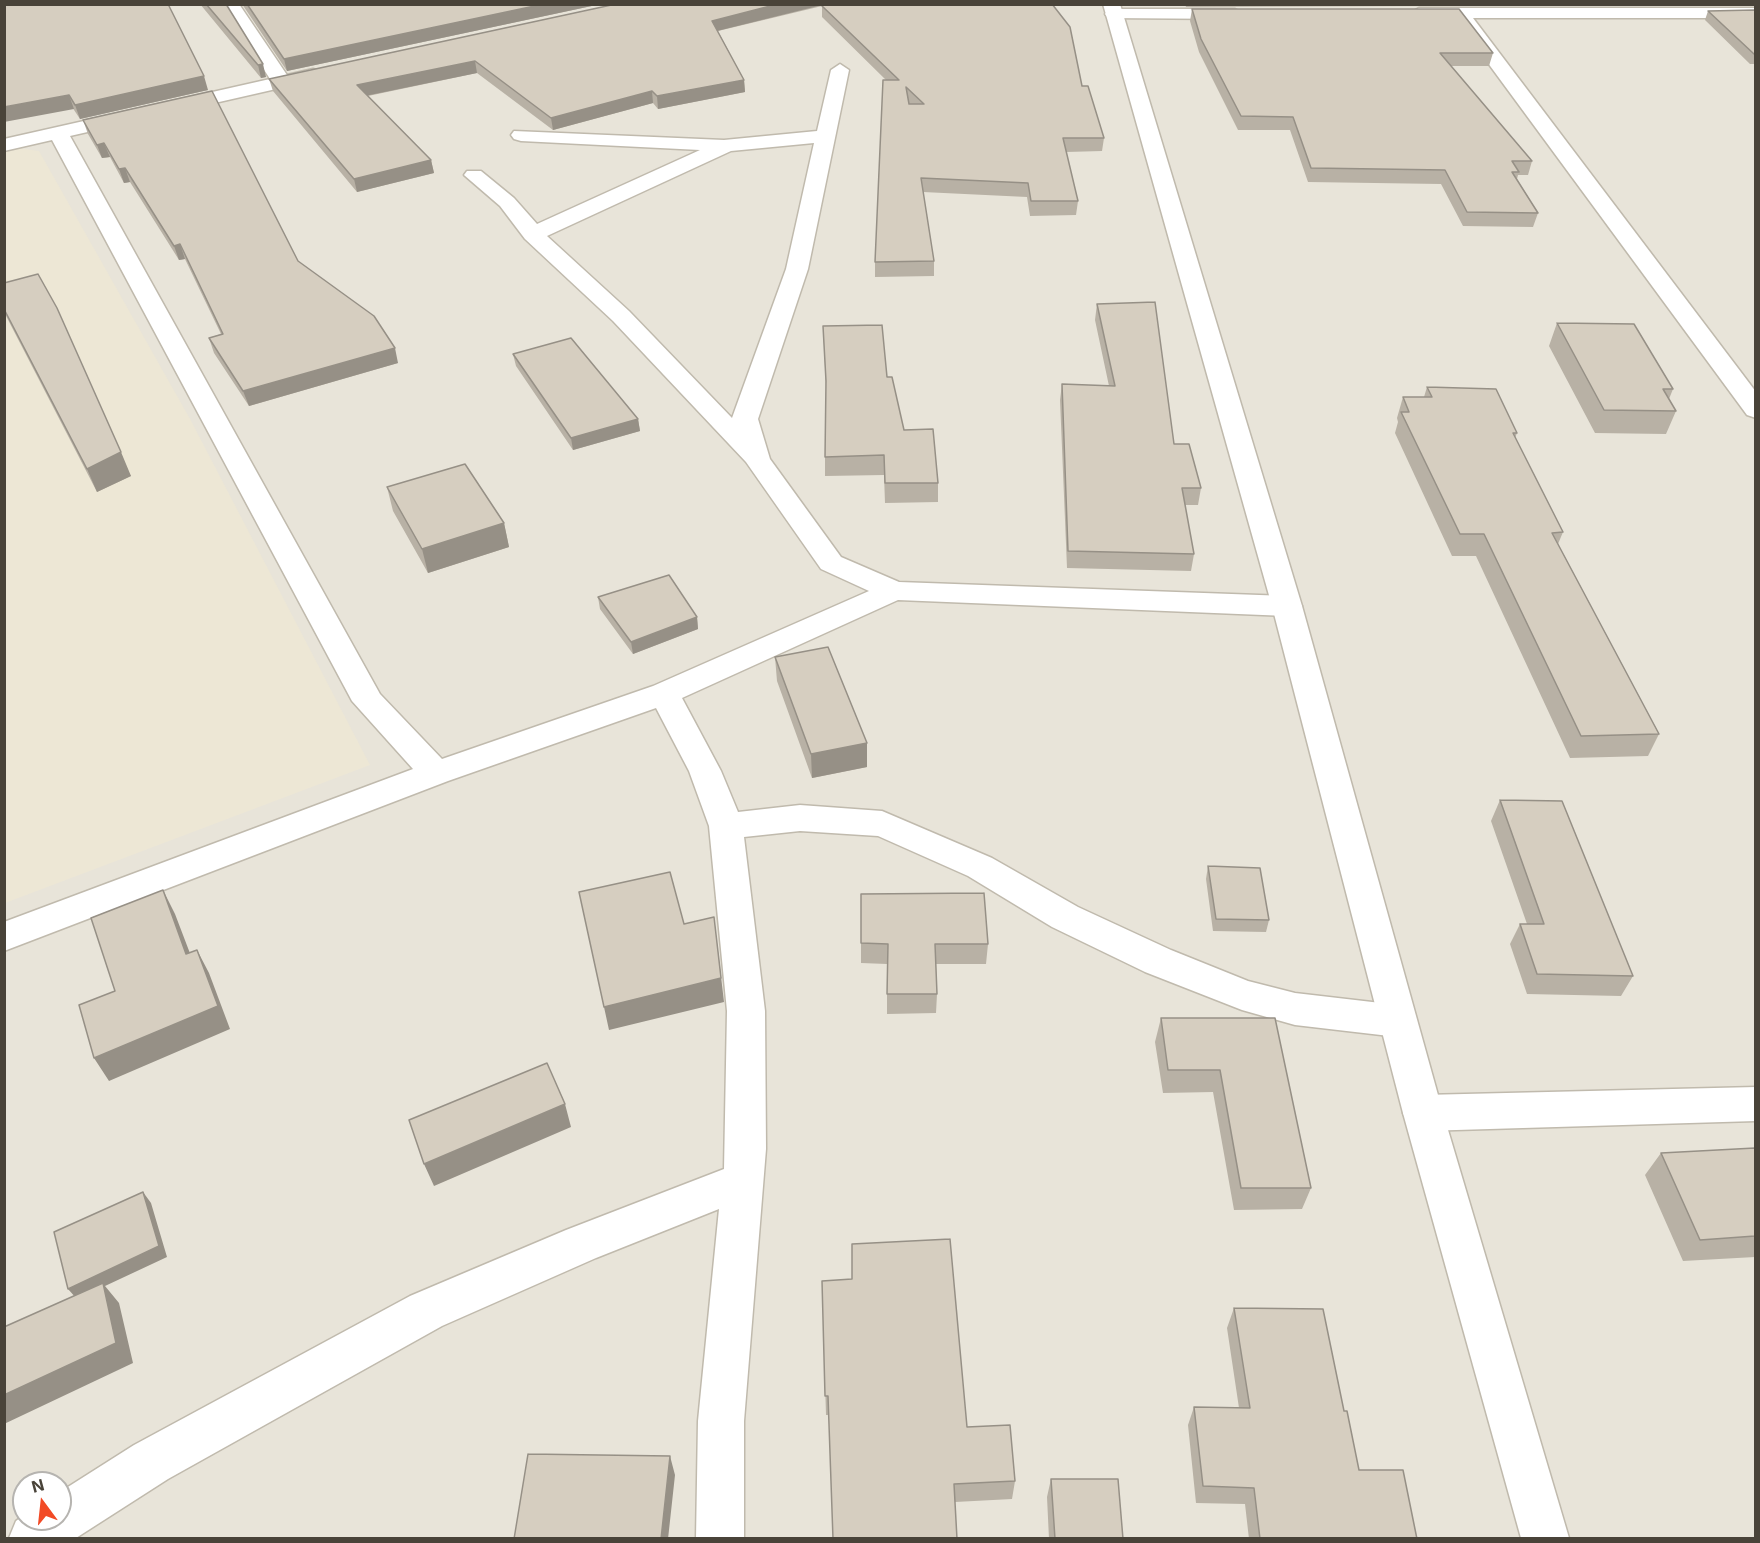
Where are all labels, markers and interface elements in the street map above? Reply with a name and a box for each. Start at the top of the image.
north arrow [12,1471,72,1531]
text: N [29,1474,46,1497]

